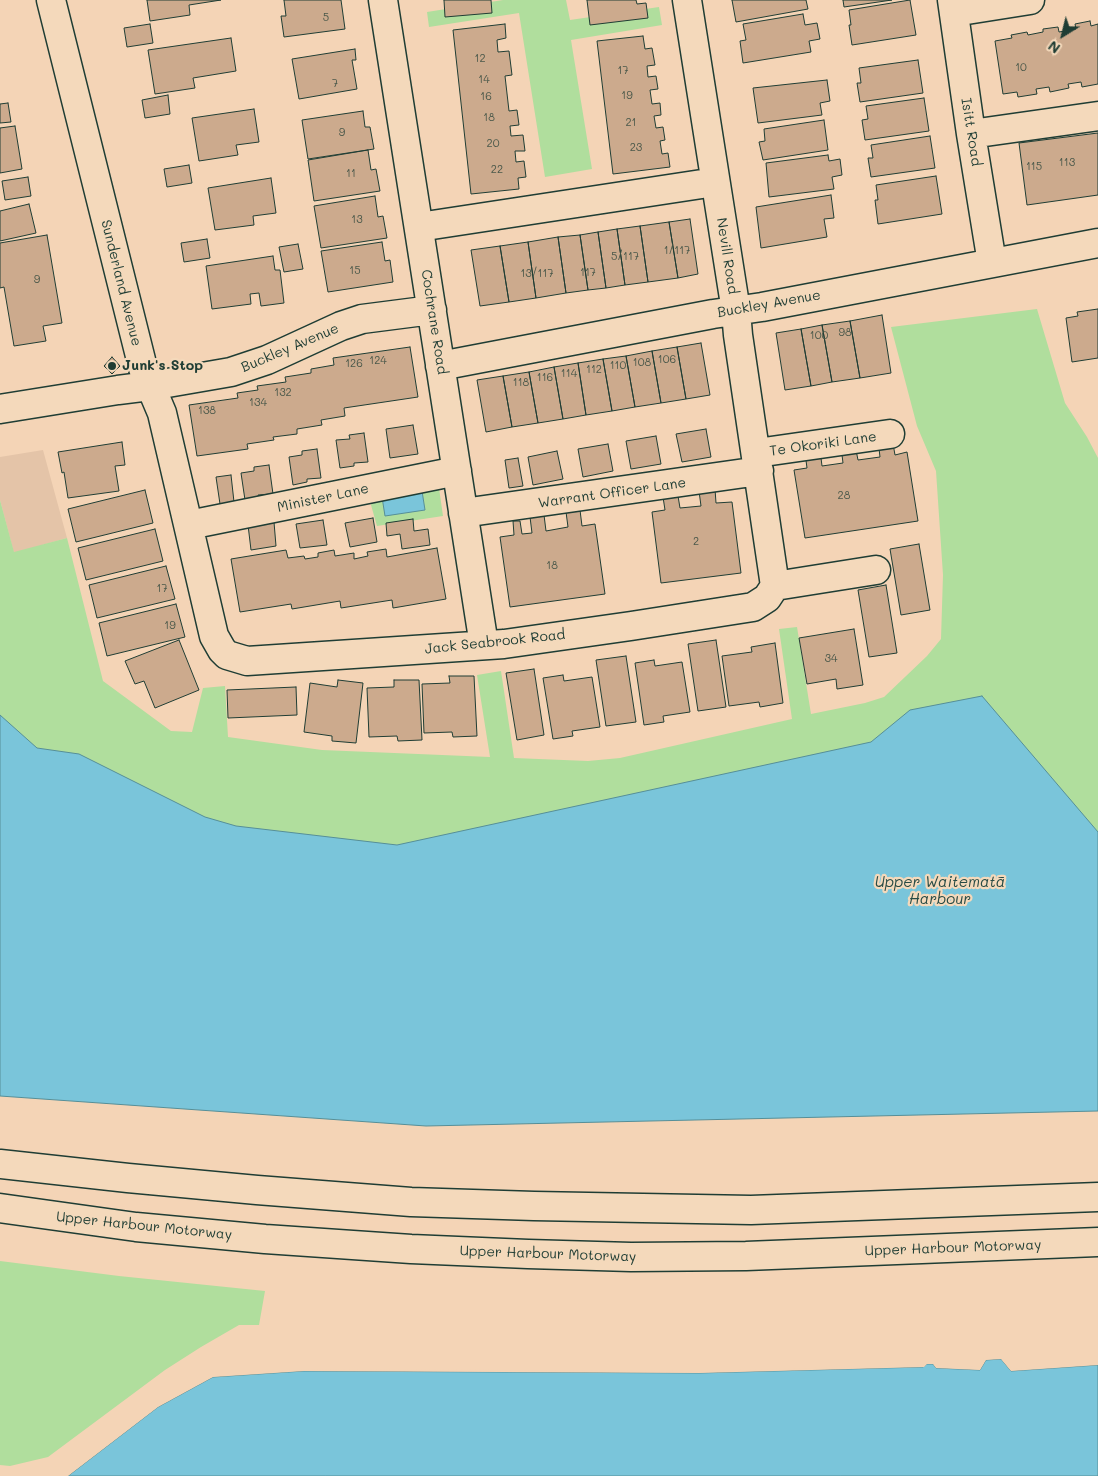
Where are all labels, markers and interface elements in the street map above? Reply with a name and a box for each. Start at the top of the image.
north arrow [1038,10,1088,60]
house number: 5 [323,11,329,25]
text: N [1044,37,1064,58]
house number: 12 [474,52,486,66]
house number: 10 [1015,61,1027,75]
house number: 17 [617,64,629,78]
house number: 14 [478,73,490,87]
house number: 7 [332,77,338,91]
house number: 19 [621,89,633,103]
house number: 16 [480,90,492,104]
street label: Isitt Road [957,97,985,167]
house number: 18 [483,111,495,125]
house number: 21 [625,116,637,130]
house number: 9 [339,126,345,140]
house number: 20 [487,137,499,151]
house number: 23 [630,141,642,155]
house number: 113 [1059,156,1075,170]
house number: 115 [1026,160,1042,174]
house number: 22 [491,163,503,177]
house number: 11 [346,167,356,181]
house number: 13 [351,213,363,227]
street label: Nevill Road [713,217,741,295]
street label: Sunderland Avenue [97,218,145,348]
house number: 1/117 [664,244,690,258]
house number: 5/117 [611,250,639,264]
house number: 15 [349,264,361,278]
house number: 117 [580,266,596,280]
house number: 13/117 [520,267,554,281]
street label: Cochrane Road [417,268,451,376]
house number: 9 [34,273,40,287]
street label: Buckley Avenue [716,287,822,321]
street label: Buckley Avenue [239,320,341,376]
house number: 98 [838,326,852,340]
house number: 100 [810,329,828,343]
house number: 106 [658,353,676,367]
house number: 124 [369,354,387,368]
house number: 108 [633,356,651,370]
house number: 126 [345,357,363,371]
place label: Junk's Stop [122,358,203,374]
house number: 110 [610,359,626,373]
marker: Junk's Stop [106,360,118,372]
house number: 112 [586,363,602,377]
house number: 114 [561,367,577,381]
house number: 116 [537,371,553,385]
house number: 118 [513,376,529,390]
house number: 132 [274,386,292,400]
house number: 134 [249,396,267,410]
house number: 138 [198,404,216,418]
street label: Te Okoriki Lane [768,428,878,460]
street label: Warrant Officer Lane [537,474,687,512]
street label: Minister Lane [276,480,370,516]
house number: 28 [838,489,850,503]
house number: 2 [693,535,699,549]
house number: 18 [546,559,558,573]
house number: 17 [156,582,168,596]
house number: 19 [164,619,176,633]
street label: Jack Seabrook Road [424,626,566,658]
house number: 34 [825,652,837,666]
water label: Upper Waitematā Harbour [875,873,1005,908]
street label: Upper Harbour Motorway [55,1208,233,1244]
street label: Upper Harbour Motorway [864,1237,1042,1259]
street label: Upper Harbour Motorway [459,1243,637,1265]

